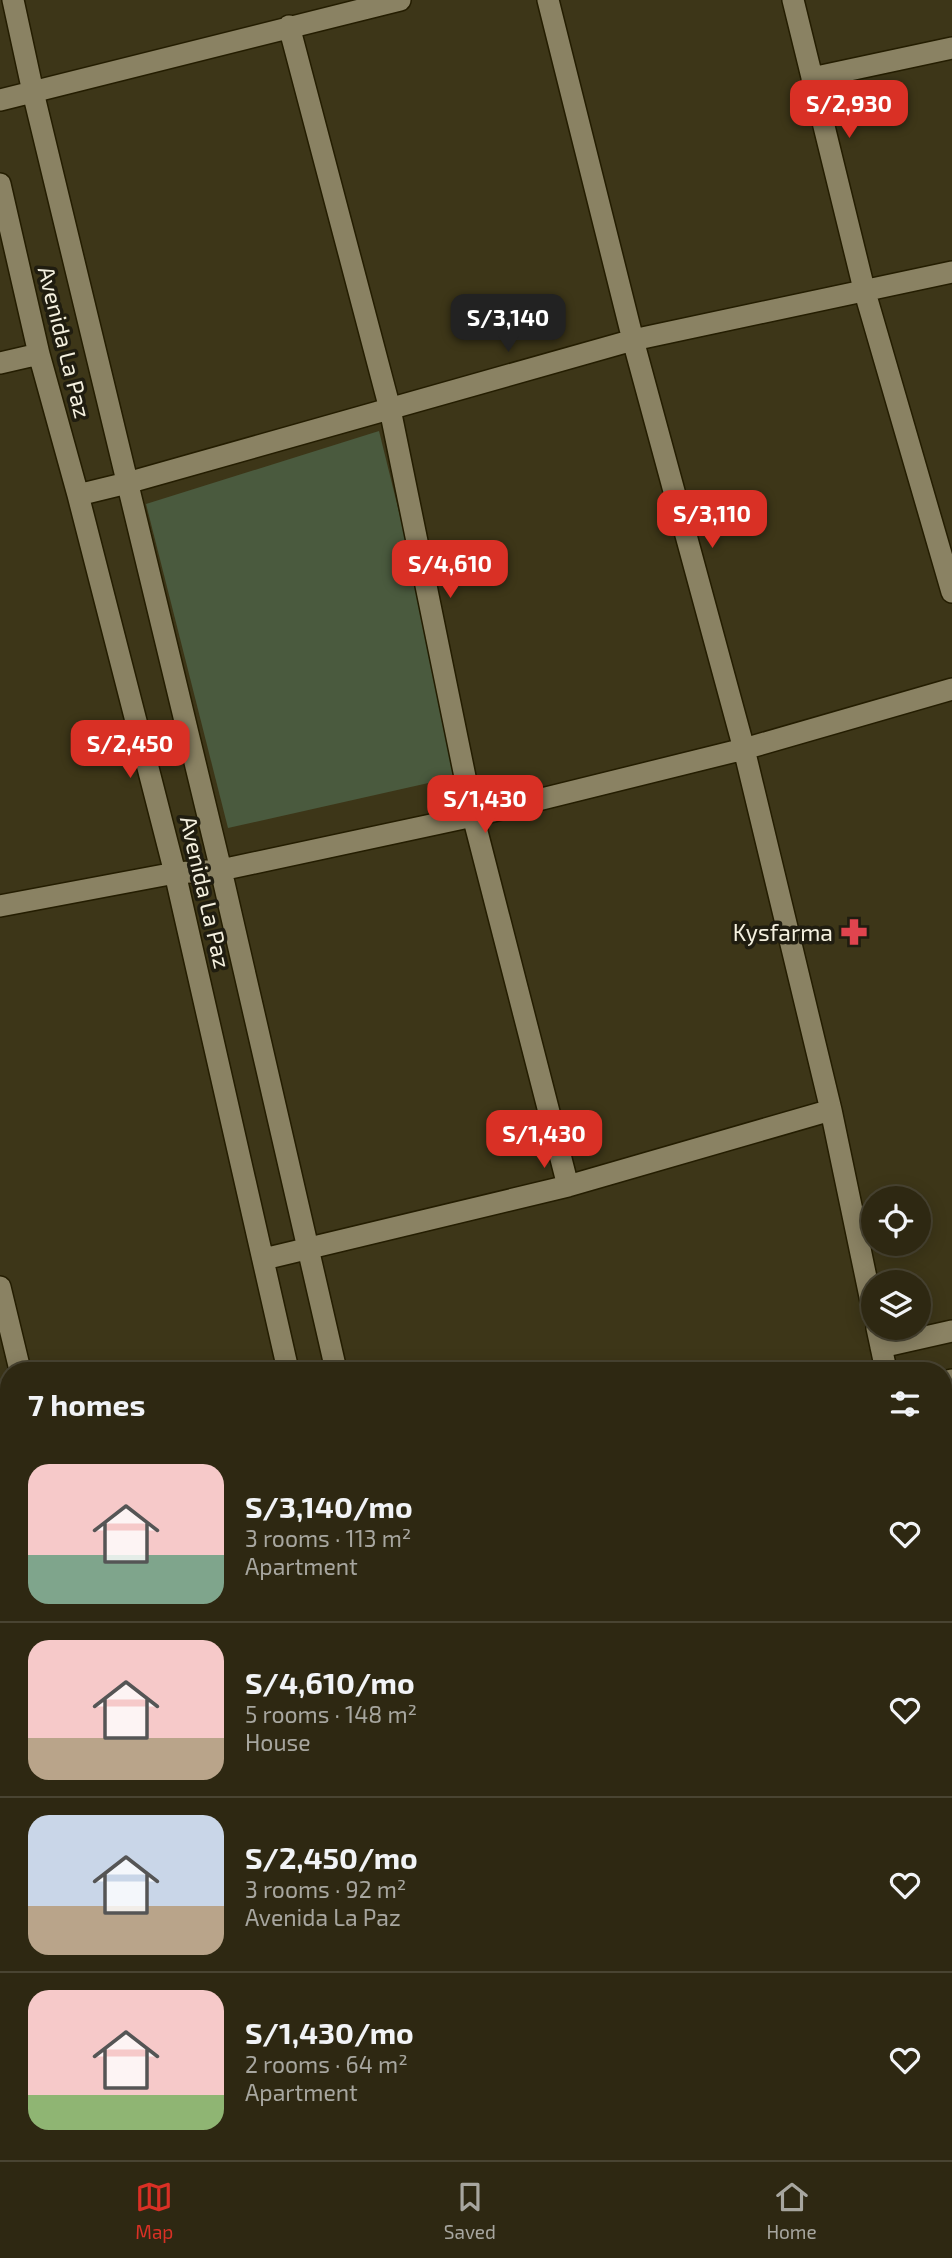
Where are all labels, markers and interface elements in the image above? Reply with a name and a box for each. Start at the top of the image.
pin: S/2,930 [784,80,914,140]
text: S/2,930 [806,89,892,117]
street label: Avenida La Paz [33,263,97,421]
pin: S/3,140 [443,294,573,354]
text: S/3,140 [467,303,549,331]
pin: S/3,110 [647,490,777,550]
text: S/3,110 [673,499,751,527]
pin: S/4,610 [385,540,515,600]
text: S/4,610 [408,549,492,577]
pin: S/2,450 [65,720,195,780]
text: S/2,450 [87,729,173,757]
pin: S/1,430 [420,776,550,835]
text: S/1,430 [443,784,527,812]
street label: Avenida La Paz [175,813,237,971]
pharmacy icon: Kysfarma [839,917,869,947]
place label: Kysfarma [733,918,833,946]
pin: S/1,430 [479,1110,609,1170]
text: S/1,430 [502,1119,586,1147]
map controls [861,1186,931,1340]
button: locate [861,1186,931,1256]
button: layers [861,1270,931,1340]
icon: filters [886,1385,924,1423]
text: 7 homes [28,1386,145,1422]
text: S/3,140/mo [245,1488,413,1524]
icon: home [84,1492,168,1576]
icon: heart [886,1515,924,1553]
text: 3 rooms · 113 m² [245,1524,411,1552]
text: Apartment [245,1552,358,1580]
text: S/4,610/mo [245,1664,415,1700]
icon: home [84,1668,168,1752]
icon: heart [886,1691,924,1729]
text: 5 rooms · 148 m² [245,1700,417,1728]
text: House [245,1728,311,1756]
text: S/2,450/mo [245,1839,418,1875]
icon: home [84,1843,168,1927]
icon: heart [886,1866,924,1904]
text: 3 rooms · 92 m² [245,1875,406,1903]
text: Avenida La Paz [245,1903,401,1931]
text: S/1,430/mo [245,2014,414,2050]
icon: home [84,2018,168,2102]
icon: heart [886,2041,924,2079]
text: 2 rooms · 64 m² [245,2050,408,2078]
text: Apartment [245,2078,358,2106]
tab: Map [135,2178,173,2243]
tab: Saved [444,2178,496,2243]
tab: Home [766,2178,817,2243]

